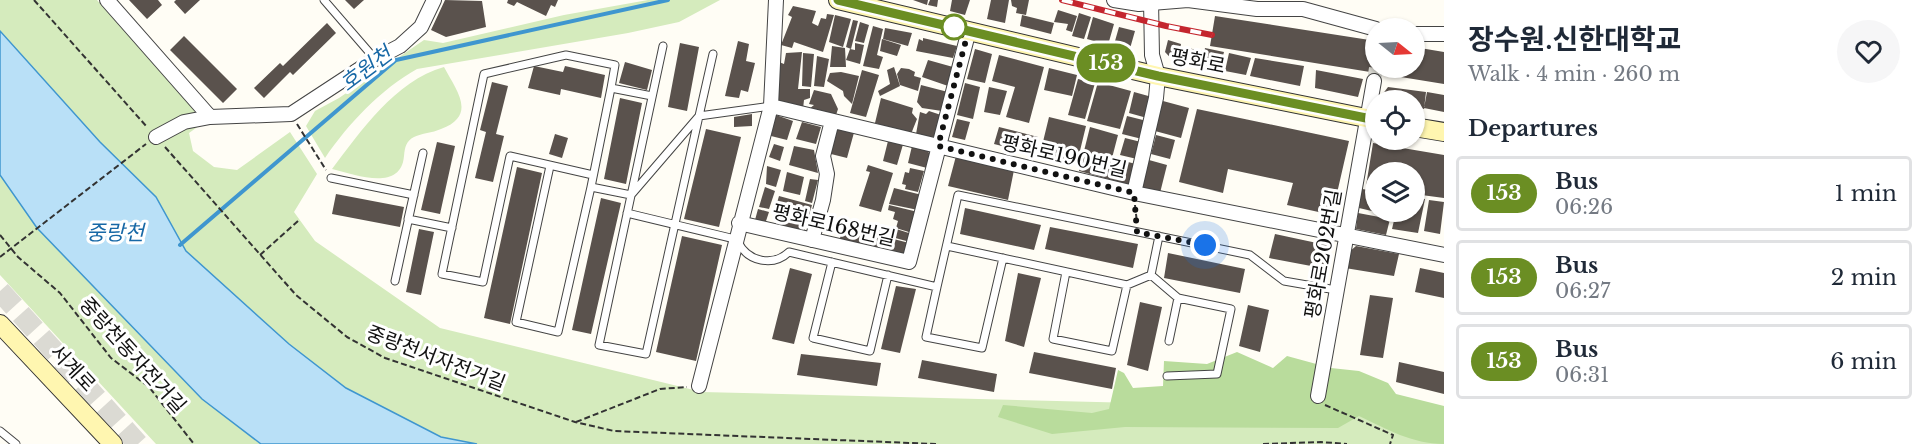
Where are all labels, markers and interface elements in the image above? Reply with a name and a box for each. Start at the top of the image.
unlabelled marker [941,14,967,40]
north arrow [1365,18,1425,78]
map controls [1365,18,1425,222]
button: heart [1837,20,1900,83]
text: 장수원.신한대학교 [1468,22,1681,57]
water label: 호원천 [335,40,399,97]
line badge: 153 [1072,44,1140,82]
street label: 평화로 [1169,44,1227,78]
text: 153 [1088,50,1124,76]
text: Walk · 4 min · 260 m [1468,62,1680,86]
button: locate [1365,90,1425,150]
text: Departures [1468,115,1598,142]
street label: 평화로190번길 [999,130,1129,182]
button: layers [1365,162,1425,222]
text: Bus [1555,168,1598,195]
text: 153 [1486,180,1522,206]
text: 1 min [1835,180,1897,207]
street label: 평화로202번길 [1300,187,1346,321]
text: 06:26 [1555,195,1613,219]
street label: 평화로168번길 [770,199,898,251]
water label: 중랑천 [86,220,147,246]
your location [1190,230,1220,260]
text: Bus [1555,252,1598,279]
text: 153 [1486,264,1522,290]
text: 2 min [1831,264,1897,291]
text: 06:27 [1555,279,1610,303]
street label: 중랑천동자전거길 [75,292,191,418]
street label: 중랑천서자전거길 [363,320,509,396]
text: Bus [1555,336,1598,363]
street label: 서계로 [45,340,101,396]
text: 153 [1486,348,1522,374]
text: 6 min [1830,348,1897,375]
text: 06:31 [1555,363,1609,387]

